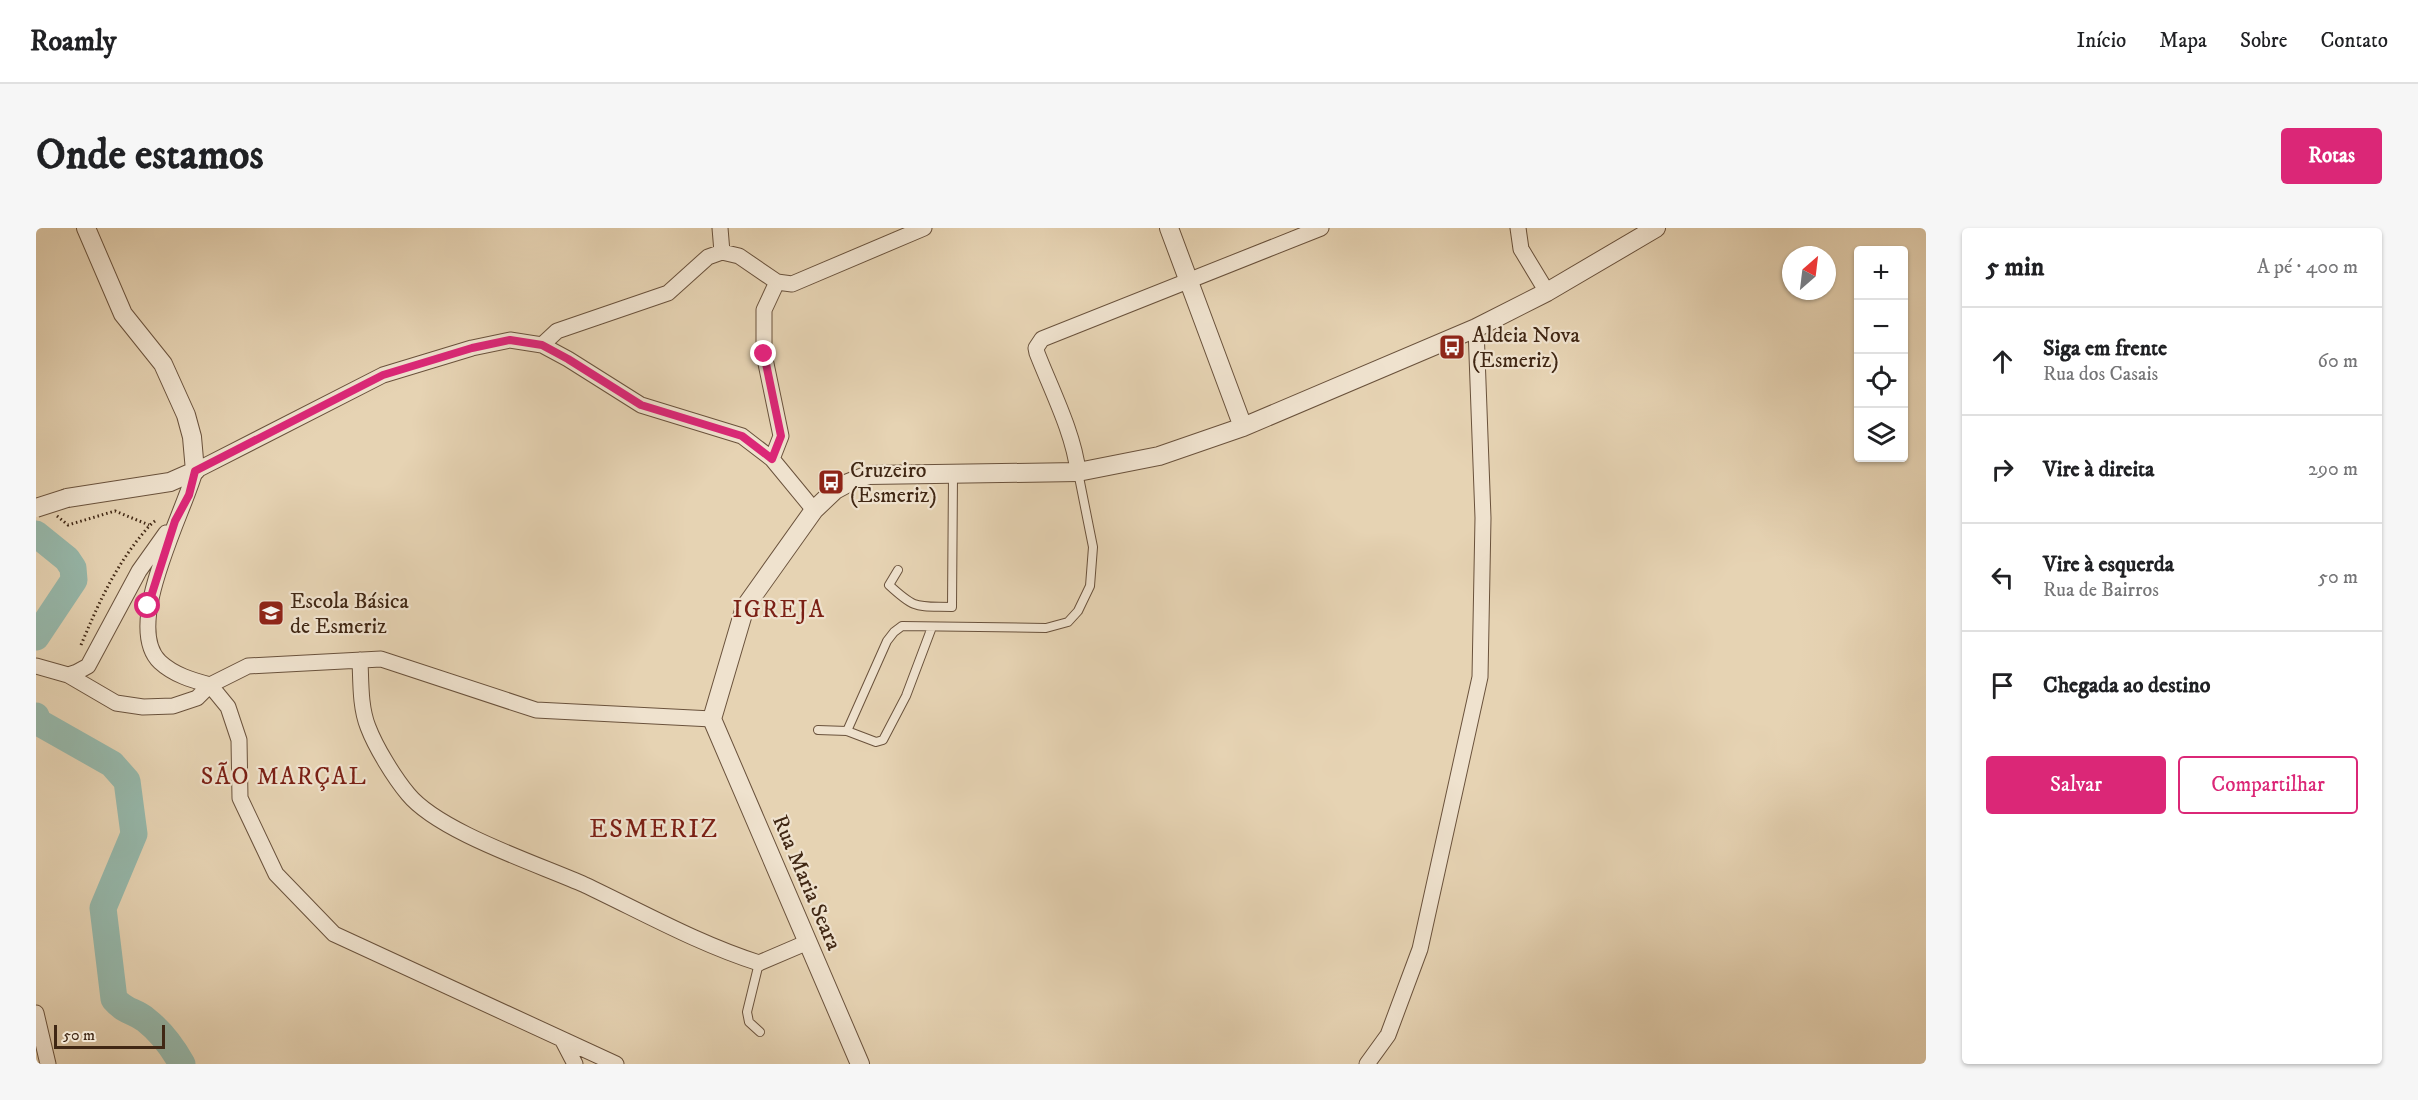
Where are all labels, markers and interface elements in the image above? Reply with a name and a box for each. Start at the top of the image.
text: Roamly [30,24,116,59]
text: Início [2077,28,2126,54]
text: Mapa [2159,28,2207,54]
text: Sobre [2240,28,2287,54]
text: Contato [2320,28,2388,54]
button: Rotas [2281,128,2382,184]
text: Onde estamos [36,130,264,182]
north arrow [1782,246,1836,300]
map controls [1854,246,1908,462]
button: + [1854,246,1908,300]
text: 5 min [1986,251,2044,284]
text: A pé · 400 m [2257,255,2358,280]
button: − [1854,300,1908,354]
place label: Aldeia Nova (Esmeriz) [1472,322,1580,374]
bus stop icon: Aldeia Nova (Esmeriz) [1437,332,1467,362]
text: Siga em frente [2043,335,2167,362]
route end [750,340,776,366]
icon: ahead [1986,345,2019,378]
text: 60 m [2318,349,2358,374]
button: locate [1854,354,1908,408]
text: Rua dos Casais [2043,362,2158,387]
button: layers [1854,408,1908,462]
icon: right [1986,453,2019,486]
text: Vire à direita [2043,456,2154,483]
place label: Cruzeiro (Esmeriz) [850,457,937,509]
text: 290 m [2308,457,2358,482]
bus stop icon: Cruzeiro (Esmeriz) [816,467,846,497]
text: Vire à esquerda [2043,551,2174,578]
icon: left [1986,561,2019,594]
text: 50 m [2318,565,2358,590]
text: Rua de Bairros [2043,578,2159,603]
place label: Escola Básica de Esmeriz [290,588,409,640]
route start [134,592,160,618]
district label: IGREJA [733,595,825,625]
school or university icon: Escola Básica de Esmeriz [256,598,286,628]
icon: arrive [1986,669,2019,702]
text: Chegada ao destino [2043,672,2210,699]
button: Salvar [1986,756,2166,814]
button: Compartilhar [2178,756,2358,814]
district label: SÃO MARÇAL [201,761,367,792]
street label: Rua Maria Seara [766,811,847,955]
district label: ESMERIZ [589,813,719,846]
scale bar [54,1022,165,1050]
text: 50 m [63,1025,95,1045]

